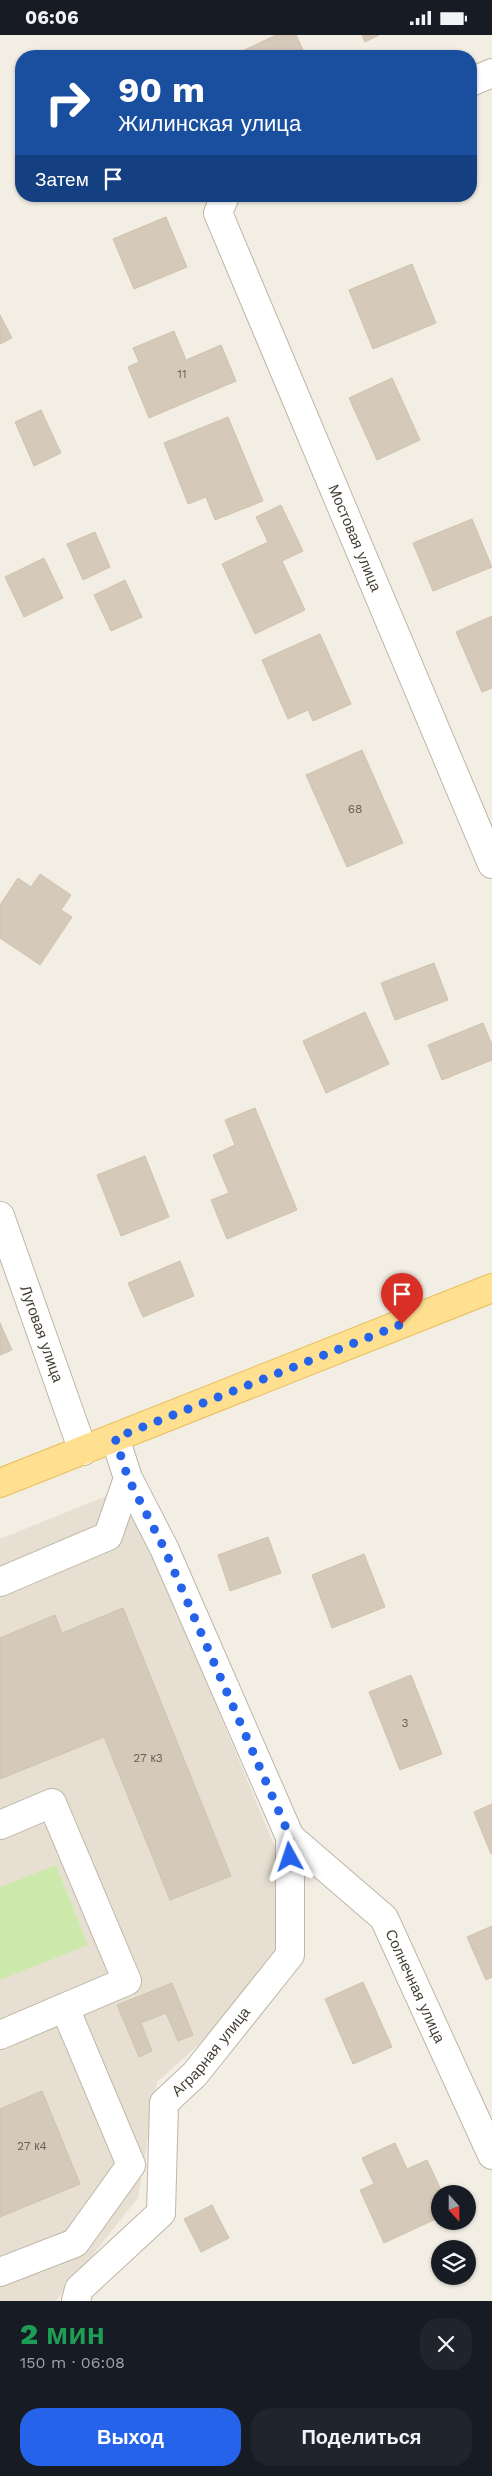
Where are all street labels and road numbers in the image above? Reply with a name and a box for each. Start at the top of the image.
street label: Мостовая улица [324,482,385,595]
street label: Луговая улица [16,1283,67,1385]
street label: Солнечная улица [381,1927,449,2046]
street label: Аграрная улица [168,2003,254,2100]

